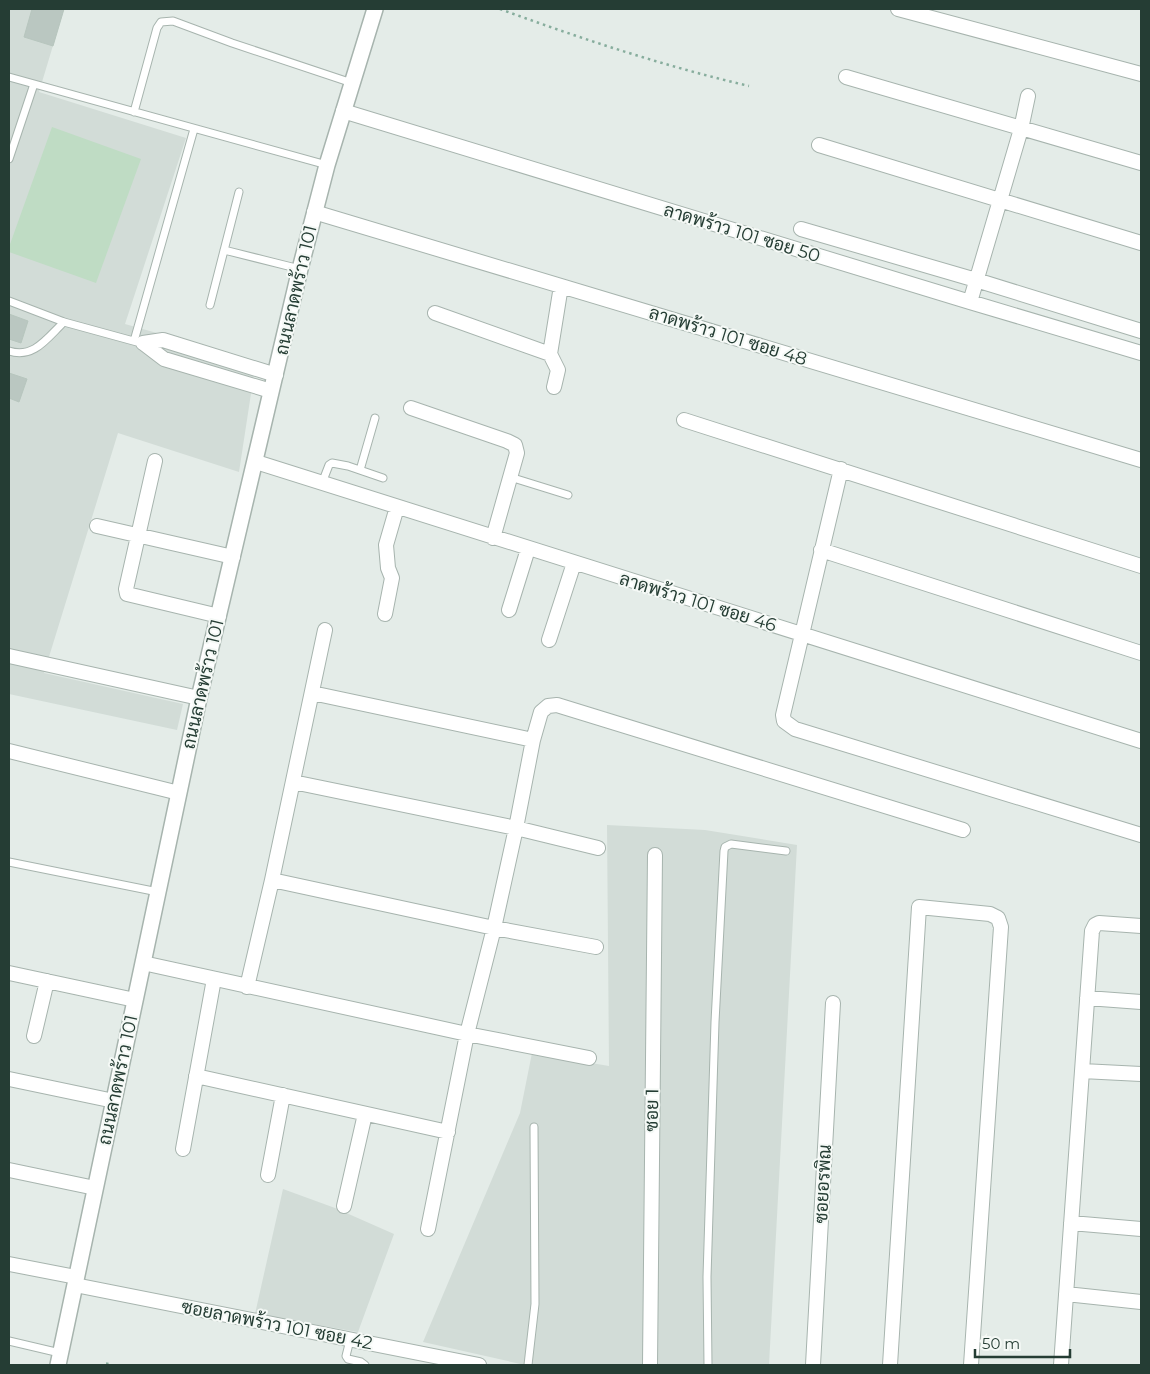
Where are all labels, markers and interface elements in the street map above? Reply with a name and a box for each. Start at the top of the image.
street label: ลาดพร้าว 101 ซอย 50 [661,198,823,267]
street label: ถนนลาดพร้าว 101 [269,223,322,357]
street label: ลาดพร้าว 101 ซอย 48 [646,301,810,370]
street label: ลาดพร้าว 101 ซอย 46 [617,567,780,636]
street label: ถนนลาดพร้าว 101 [176,617,229,751]
street label: ถนนลาดพร้าว 101 [92,1013,143,1147]
street label: ซอย 1 [641,1088,663,1132]
street label: ซอยอรพิณ [810,1144,836,1224]
street label: ซอยลาดพร้าว 101 ซอย 42 [179,1295,375,1354]
scale bar [975,1326,1070,1358]
text: 50 m [982,1334,1020,1353]

